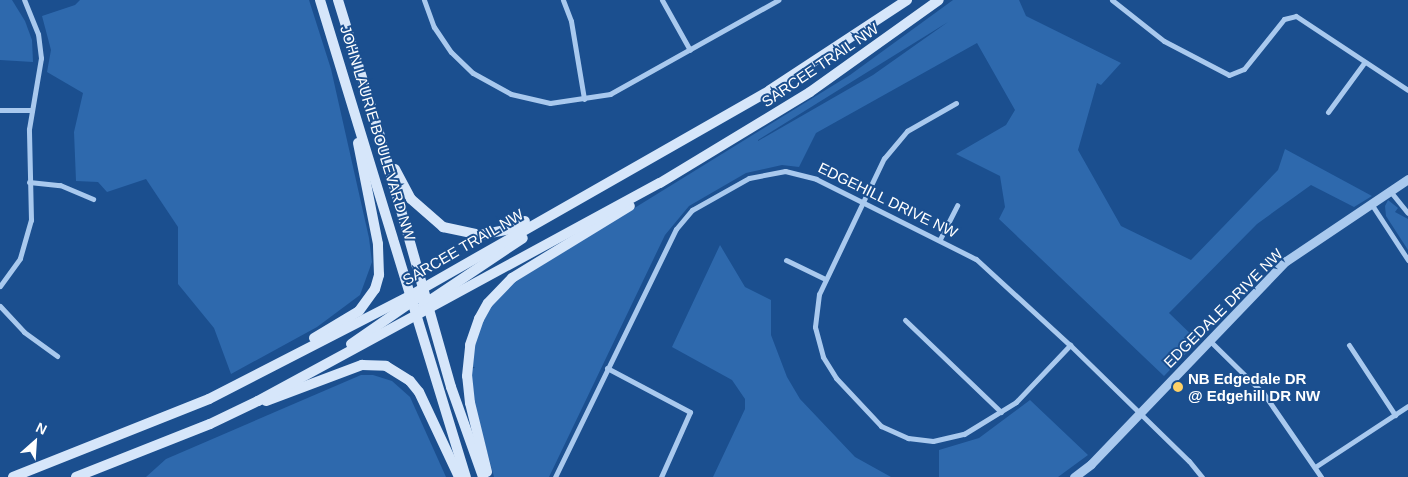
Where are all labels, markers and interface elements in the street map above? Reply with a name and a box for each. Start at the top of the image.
street label: SARCEE TRAIL NW [758,19,882,111]
street label: JOHN LAURIE BOULEVARD NW [337,23,419,243]
street label: EDGEHILL DRIVE NW [815,158,961,242]
street label: SARCEE TRAIL NW [399,205,527,289]
street label: EDGEDALE DRIVE NW [1160,245,1286,371]
place label: NB Edgedale DR @ Edgehill DR NW [1188,369,1320,404]
marker: NB Edgedale DR @ Edgehill DR NW [1172,381,1184,393]
north arrow [10,417,60,467]
text: N [34,419,50,438]

